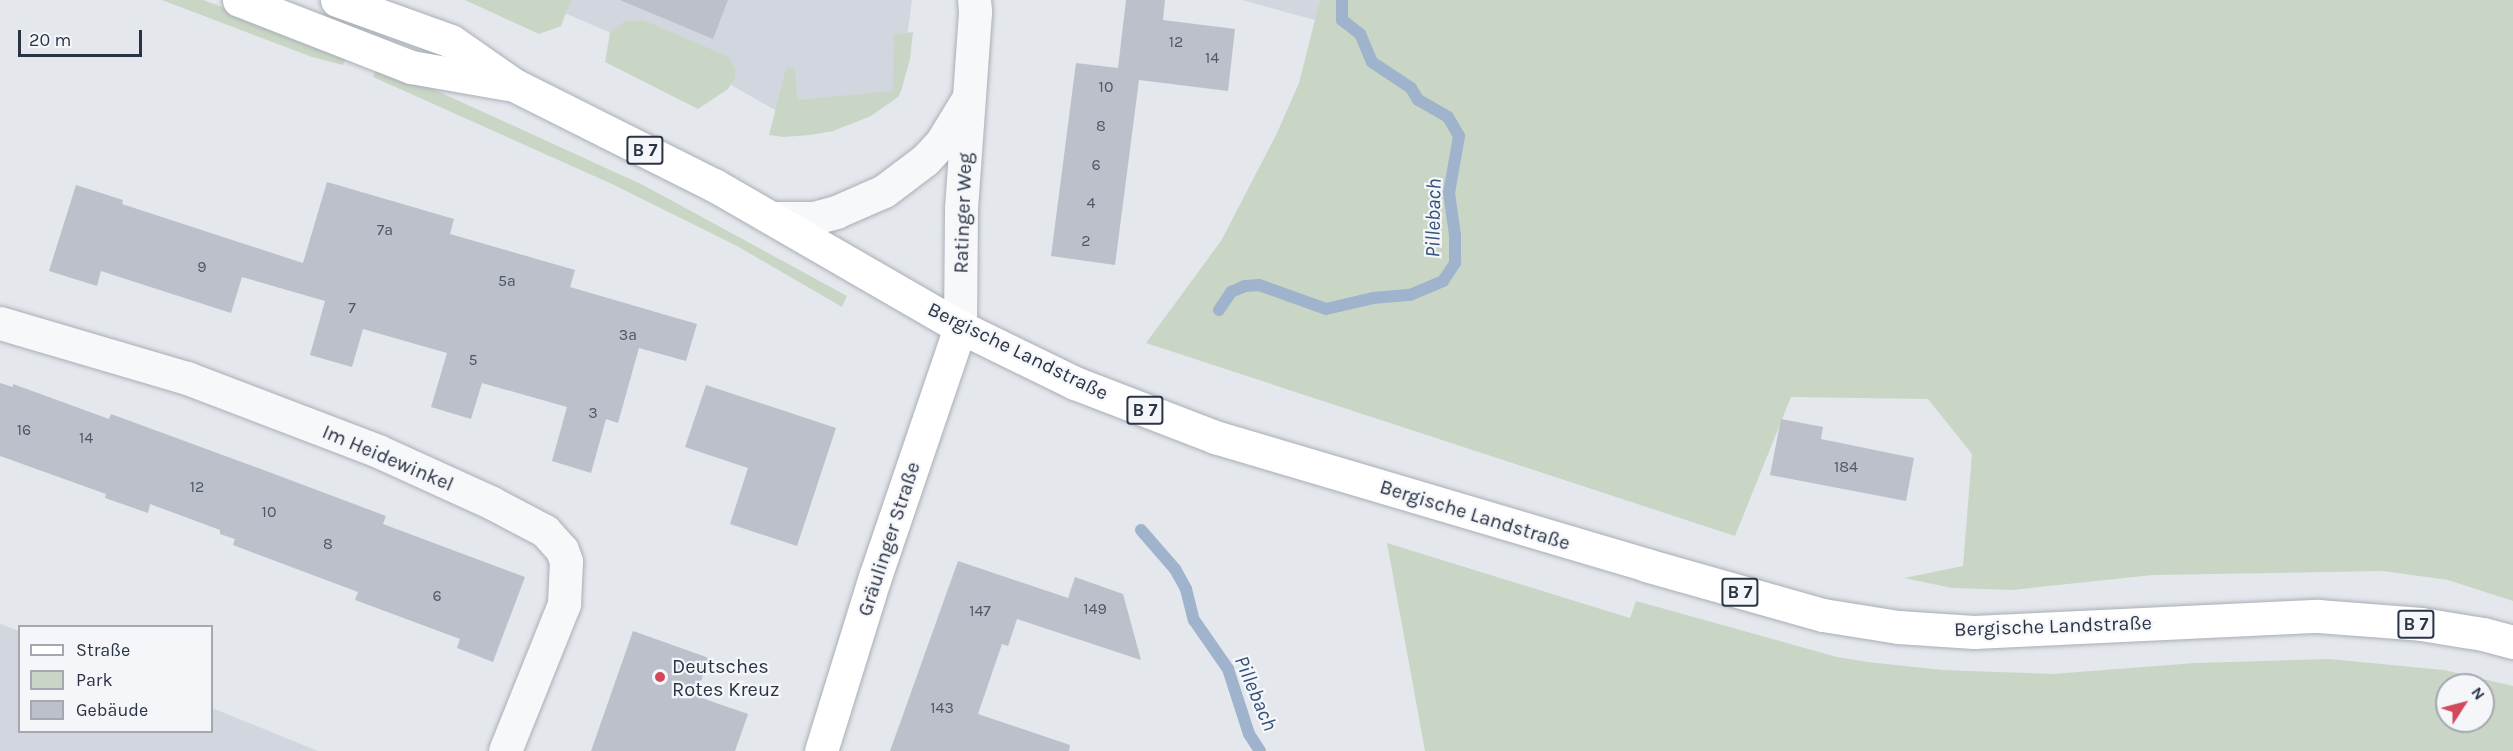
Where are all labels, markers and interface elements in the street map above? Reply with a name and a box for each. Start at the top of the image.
scale bar [21,18,146,56]
text: 20 m [29,29,71,51]
house number: 12 [1169,32,1183,52]
house number: 14 [1205,48,1219,68]
house number: 10 [1099,77,1113,97]
house number: 8 [1096,116,1106,136]
road number: B 7 [626,135,664,165]
street label: Ratinger Weg [949,152,977,274]
house number: 6 [1091,155,1101,175]
water label: Pillebach [1420,178,1446,258]
house number: 4 [1087,193,1095,213]
house number: 7a [377,220,393,240]
house number: 2 [1081,231,1091,251]
house number: 9 [197,257,207,277]
house number: 5a [498,271,516,291]
street label: Bergische Landstraße [924,297,1112,405]
house number: 7 [348,298,356,318]
house number: 3a [619,325,637,345]
house number: 5 [468,350,478,370]
road number: B 7 [1126,395,1164,425]
house number: 3 [588,403,598,423]
house number: 16 [17,420,31,440]
street label: Im Heidewinkel [319,420,457,496]
house number: 14 [79,428,93,448]
house number: 184 [1834,457,1858,477]
street label: Gräulinger Straße [853,459,925,619]
street label: Bergische Landstraße [1377,475,1573,555]
house number: 12 [190,477,204,497]
house number: 10 [262,502,276,522]
house number: 8 [323,534,333,554]
road number: B 7 [1720,577,1760,607]
house number: 6 [432,586,442,606]
house number: 149 [1083,599,1107,619]
house number: 147 [969,601,991,621]
road number: B 7 [2396,609,2436,639]
street label: Bergische Landstraße [1954,611,2152,641]
legend [18,625,213,733]
text: Straße [76,639,130,661]
water label: Pillebach [1229,652,1283,734]
place label: Deutsches Rotes Kreuz [672,654,779,701]
text: Park [76,669,113,691]
marker: Deutsches Rotes Kreuz [653,670,667,684]
north arrow [2435,673,2495,733]
text: N [2467,683,2489,704]
house number: 143 [930,698,954,718]
text: Gebäude [76,699,148,721]

